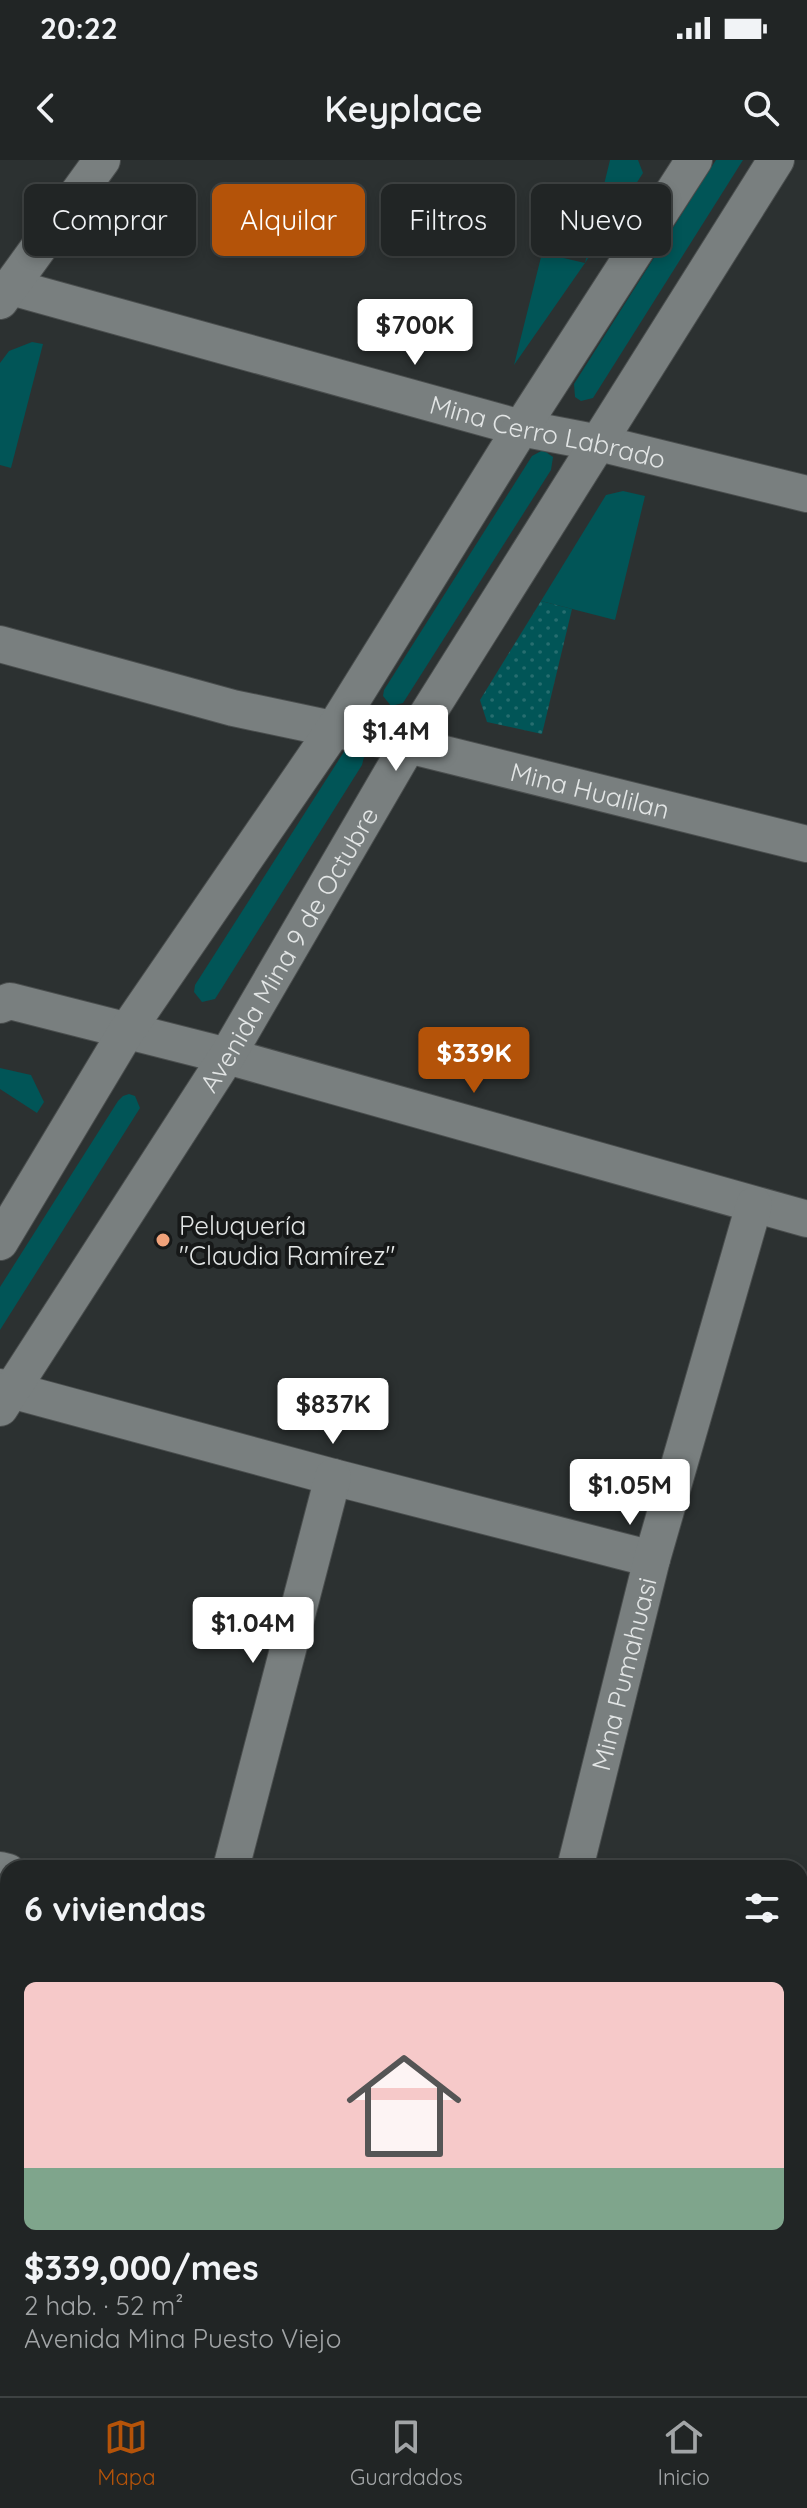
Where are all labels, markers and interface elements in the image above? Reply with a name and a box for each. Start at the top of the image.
text: 20:22 [40,9,118,47]
icon: back [24,86,68,130]
text: Keyplace [324,86,483,131]
icon: search [739,86,783,130]
chip: Comprar [24,184,196,256]
chip: Alquilar [212,184,365,256]
chip: Filtros [381,184,515,256]
chip: Nuevo [531,184,671,256]
pin: $700K [359,299,471,367]
text: $700K [376,308,454,341]
street label: Mina Cerro Labrado [426,387,669,475]
pin: $1.4M [340,705,452,773]
text: $1.4M [362,714,430,747]
street label: Mina Hualilan [507,755,673,826]
street label: Avenida Mina 9 de Octubre [192,801,385,1098]
pin: $339K [418,1027,530,1095]
text: $339K [436,1036,512,1069]
place label: Peluquería "Claudia Ramírez" [179,1209,395,1272]
marker: Peluquería "Claudia Ramírez" [154,1231,172,1249]
pin: $837K [277,1378,389,1446]
text: $837K [295,1387,371,1420]
pin: $1.05M [565,1459,695,1527]
text: $1.05M [588,1468,672,1501]
street label: Mina Pumahuasi [583,1574,663,1774]
pin: $1.04M [188,1597,318,1665]
text: $1.04M [211,1606,295,1639]
icon: filters [740,1886,784,1930]
text: 6 viviendas [24,1887,206,1930]
icon: home [332,2034,476,2178]
text: $339,000/mes [24,2246,259,2289]
text: 2 hab. · 52 m² [24,2289,183,2322]
text: Avenida Mina Puesto Viejo [24,2322,341,2355]
tab: Mapa [97,2415,155,2491]
tab: Guardados [350,2415,463,2491]
tab: Inicio [657,2415,710,2491]

